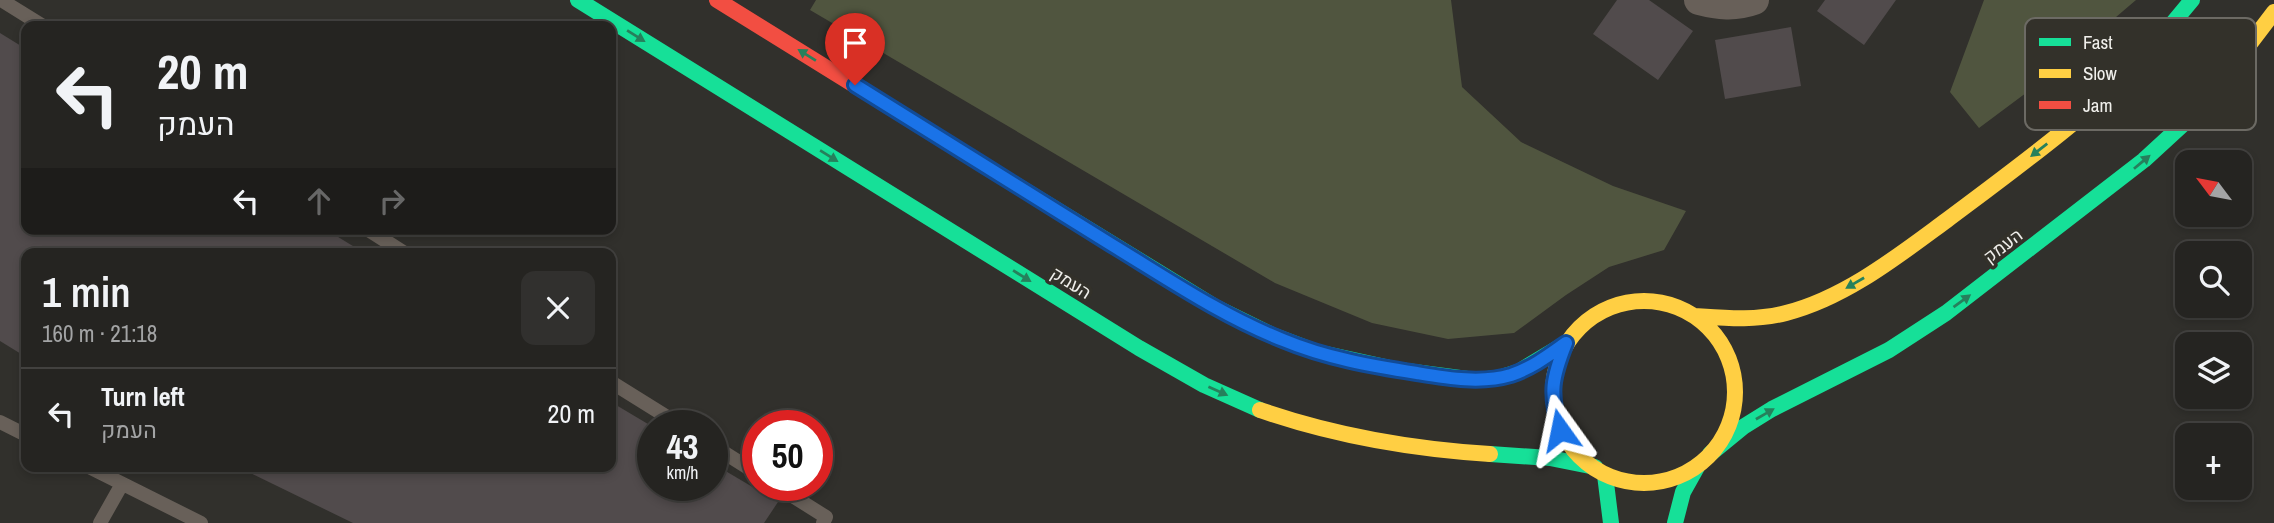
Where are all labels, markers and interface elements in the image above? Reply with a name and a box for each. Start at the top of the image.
pin [825,13,885,85]
legend [2025,18,2256,130]
icon: arrive [836,24,874,62]
text: Fast [2083,29,2113,55]
one-way arrow [626,30,645,42]
text: 20 m [157,38,249,104]
icon: left [42,49,133,140]
one-way arrow [797,49,816,62]
text: Slow [2083,60,2118,86]
text: Jam [2083,92,2112,118]
text: העמק [157,102,235,145]
one-way arrow [2030,142,2048,157]
one-way arrow [820,149,839,162]
north arrow [2175,150,2252,228]
map controls [2175,150,2252,500]
one-way arrow [2132,154,2150,169]
icon: left [227,182,265,220]
icon: ahead [300,182,338,220]
icon: right [373,182,411,220]
street label: העמק [1978,222,2028,269]
button: search [2175,241,2252,318]
street label: העמק [1046,260,1096,305]
text: 1 min [42,264,131,320]
one-way arrow [1013,269,1032,282]
button: close [521,271,595,345]
one-way arrow [1845,277,1864,289]
one-way arrow [1953,294,1971,308]
text: 160 m · 21:18 [42,318,157,349]
button: layers [2175,332,2252,409]
text: Turn left [101,379,185,414]
one-way arrow [1208,385,1228,397]
position arrow [1523,393,1597,467]
icon: left [42,395,80,433]
text: 20 m [548,396,595,431]
one-way arrow [1755,407,1774,420]
speed limit sign: 50 [742,410,833,501]
text: העמק [101,414,157,445]
text: 43 [667,423,698,470]
button: + [2175,423,2252,500]
text: km/h [667,460,699,485]

